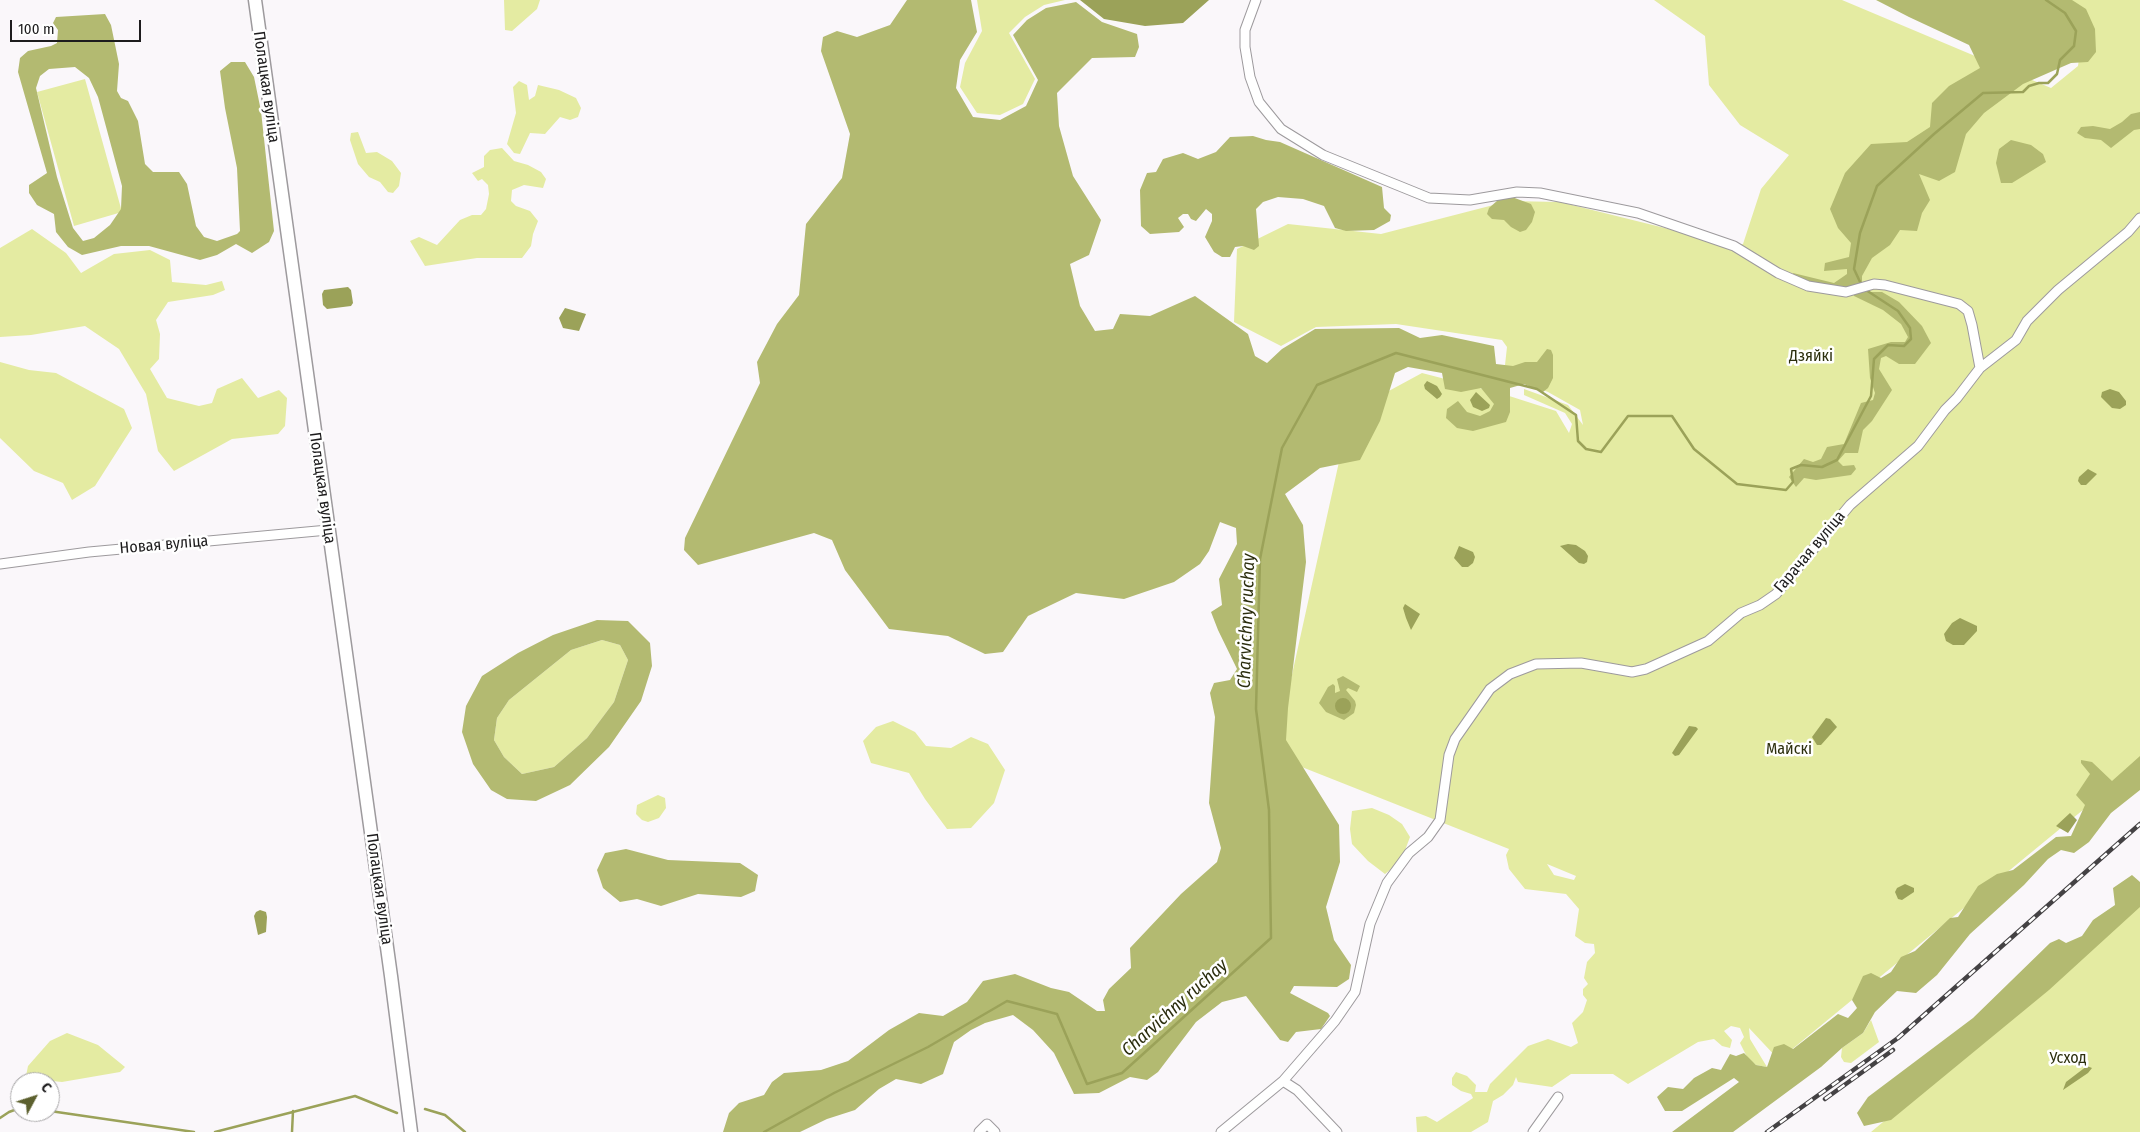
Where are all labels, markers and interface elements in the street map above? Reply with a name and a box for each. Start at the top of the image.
scale bar [12,10,144,42]
text: 100 m [18,20,55,38]
street label: Полацкая вуліца [249,30,283,144]
park label: Дзяйкі [1789,347,1833,367]
street label: Полацкая вуліца [305,431,339,545]
street label: Гарачая вуліца [1770,507,1850,597]
street label: Новая вуліца [119,532,209,558]
water label: Charvichny ruchay [1234,553,1260,689]
park label: Майскі [1766,740,1812,760]
street label: Полацкая вуліца [362,832,396,946]
water label: Charvichny ruchay [1118,955,1232,1061]
park label: Усход [2049,1049,2087,1069]
north arrow [10,1072,60,1122]
text: С [37,1079,55,1096]

